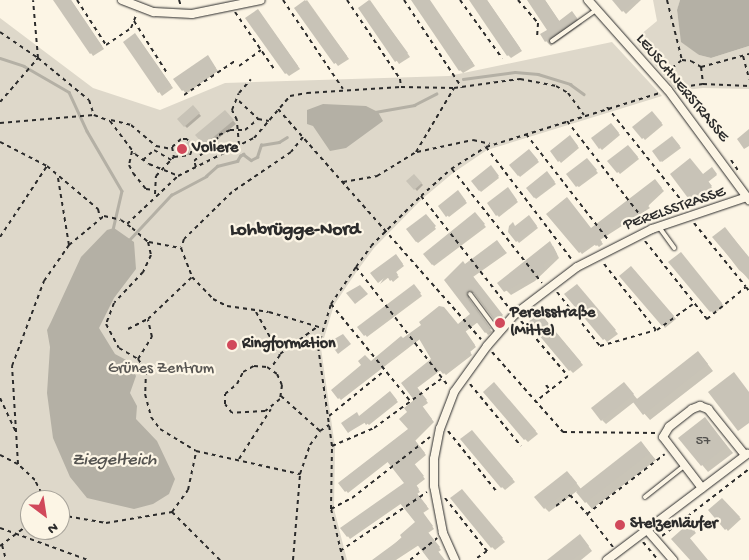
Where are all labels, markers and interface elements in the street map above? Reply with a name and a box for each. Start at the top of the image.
street label: LEUSCHNERSTRASSE [630,31,732,147]
place label: Voliere [192,139,238,159]
marker: Voliere [176,143,188,155]
street label: PERELSSTRASSE [621,184,729,236]
district label: Lohbrügge-Nord [230,220,360,242]
place label: Perelsstraße (Mitte) [510,304,595,342]
marker: Perelsstraße (Mitte) [494,317,506,329]
place label: Ringformation [242,335,336,355]
marker: Ringformation [226,339,238,351]
park label: Grünes Zentrum [108,360,214,380]
house number: 57 [696,434,710,450]
water label: Ziegelteich [72,450,156,472]
north arrow [20,490,70,540]
place label: Stelzenläufer [630,515,717,535]
text: N [44,518,61,537]
marker: Stelzenläufer [614,519,626,531]

